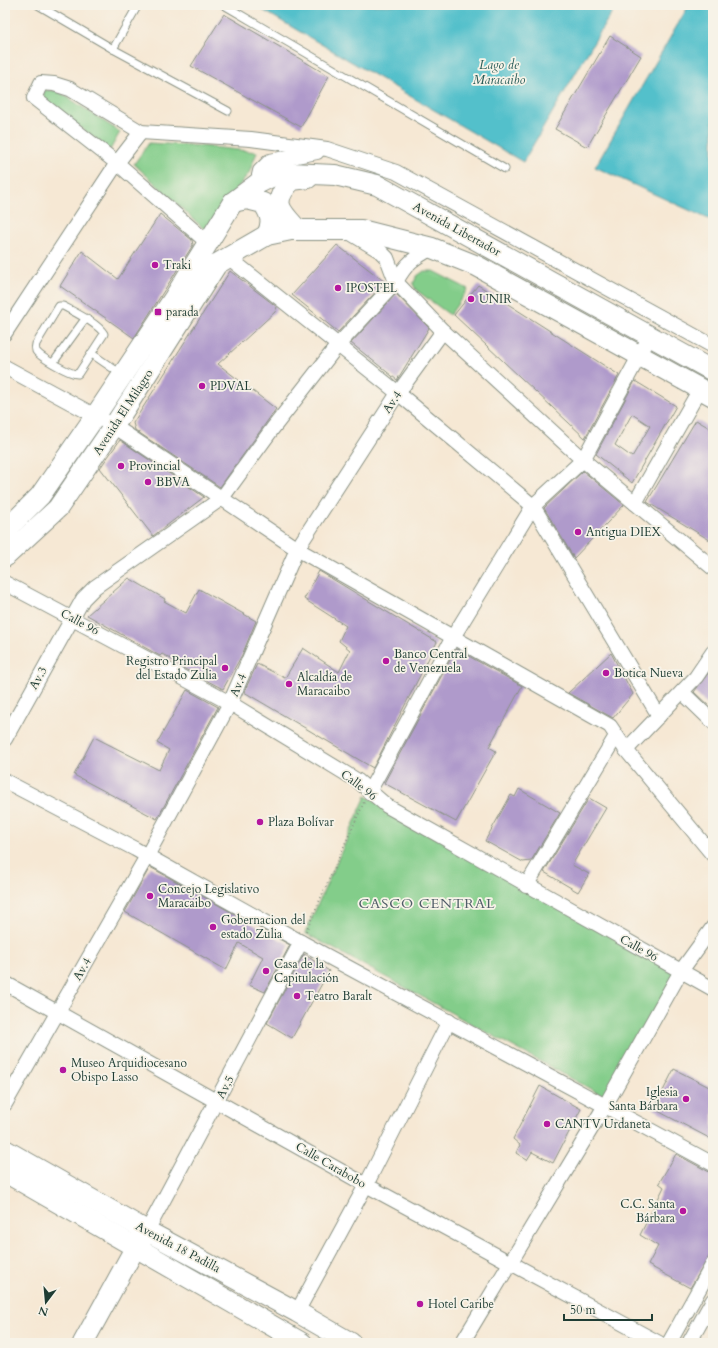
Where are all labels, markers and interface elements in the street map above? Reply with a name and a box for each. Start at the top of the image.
water label: Lago de Maracaibo [473,56,525,89]
street label: Avenida Libertador [410,198,504,260]
place label: Traki [163,257,192,273]
marker: Traki [150,260,160,270]
place label: IPOSTEL [346,280,398,296]
marker: IPOSTEL [333,283,343,293]
place label: UNIR [479,291,512,307]
marker: UNIR [466,294,476,304]
place label: parada [166,304,200,320]
marker: parada [153,307,163,317]
street label: Avenida El Milagro [89,366,157,458]
place label: PDVAL [210,378,252,394]
marker: PDVAL [197,381,207,391]
street label: Av.4 [379,388,405,416]
place label: Provincial [129,458,180,474]
marker: Provincial [116,461,126,471]
place label: BBVA [156,474,190,490]
marker: BBVA [143,477,153,487]
place label: Antigua DIEX [586,524,661,540]
marker: Antigua DIEX [573,527,583,537]
street label: Calle 96 [58,605,102,639]
place label: Banco Central de Venezuela [394,646,467,676]
place label: Registro Principal del Estado Zulia [126,653,218,683]
marker: Banco Central de Venezuela [381,656,391,666]
marker: Registro Principal del Estado Zulia [220,663,230,673]
street label: Av.3 [25,664,51,692]
place label: Botica Nueva [614,665,684,681]
marker: Botica Nueva [601,668,611,678]
place label: Alcaldía de Maracaibo [297,669,352,699]
street label: Av.4 [226,671,250,699]
marker: Alcaldía de Maracaibo [284,679,294,689]
street label: Calle 96 [338,766,380,804]
place label: Plaza Bolívar [268,814,334,830]
marker: Plaza Bolívar [255,817,265,827]
place label: Concejo Legislativo Maracaibo [158,881,260,911]
marker: Concejo Legislativo Maracaibo [145,891,155,901]
district label: CASCO CENTRAL [359,894,495,913]
place label: Gobernacion del estado Zulia [221,912,306,942]
marker: Gobernacion del estado Zulia [208,922,218,932]
street label: Calle 96 [617,931,661,965]
street label: Av.4 [69,955,95,983]
place label: Casa de la Capitulación [274,956,339,986]
marker: Casa de la Capitulación [261,966,271,976]
place label: Teatro Baralt [305,988,372,1004]
marker: Teatro Baralt [292,991,302,1001]
place label: Museo Arquidiocesano Obispo Lasso [71,1055,188,1085]
marker: Museo Arquidiocesano Obispo Lasso [58,1065,68,1075]
street label: Av,5 [212,1073,238,1101]
place label: Iglesia Santa Bárbara [609,1084,679,1114]
marker: Iglesia Santa Bárbara [681,1094,691,1104]
place label: CANTV Urdaneta [555,1116,652,1132]
marker: CANTV Urdaneta [542,1119,552,1129]
street label: Calle Carabobo [293,1138,370,1192]
place label: C.C. Santa Bárbara [620,1196,676,1226]
marker: C.C. Santa Bárbara [678,1206,688,1216]
street label: Avenida 18 Padilla [133,1218,224,1276]
north arrow [26,1282,66,1322]
place label: Hotel Caribe [428,1296,494,1312]
scale bar [564,1296,652,1322]
marker: Hotel Caribe [415,1299,425,1309]
text: N [36,1302,50,1320]
text: 50 m [570,1302,597,1318]

